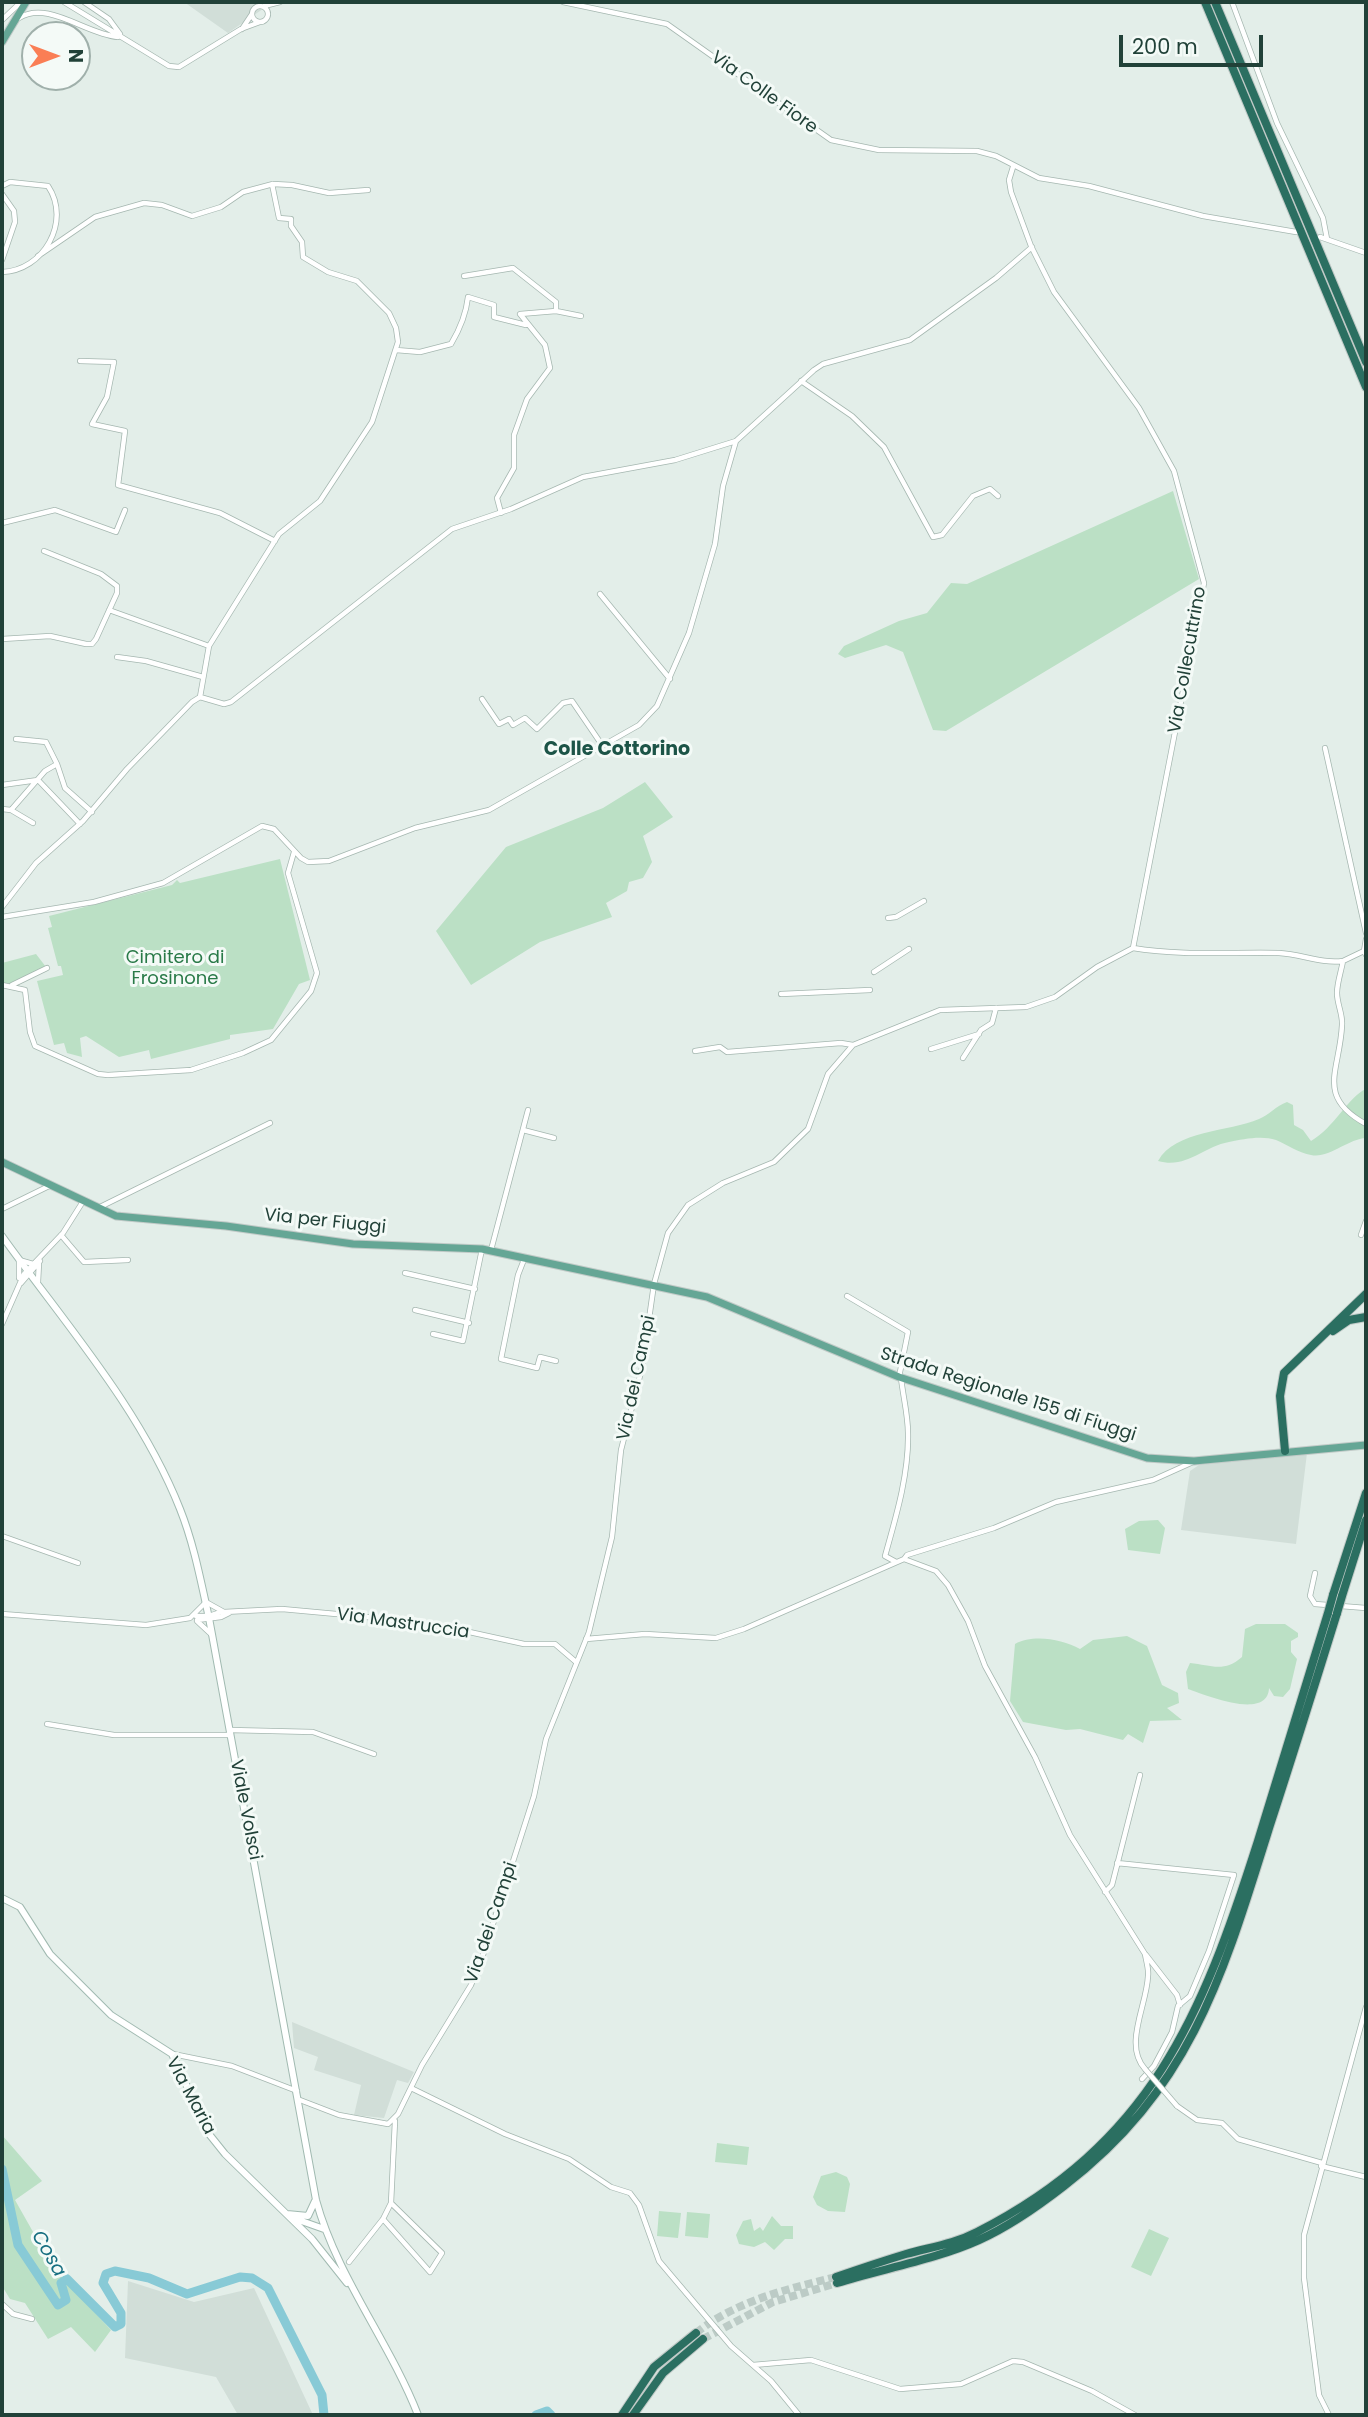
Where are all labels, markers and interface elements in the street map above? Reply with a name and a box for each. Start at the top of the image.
north arrow [21,21,91,91]
scale bar [1123,21,1266,65]
text: 200 m [1132,32,1198,61]
street label: Via Colle Fiore [706,47,822,139]
text: N [62,49,89,63]
street label: Via Collecuttrino [1164,585,1212,735]
district label: Colle Cottorino [544,739,690,761]
park label: Cimitero di Frosinone [126,947,224,990]
street label: Via per Fiuggi [263,1205,387,1239]
street label: Via dei Campi [613,1313,661,1443]
street label: Strada Regionale 155 di Fiuggi [877,1343,1139,1447]
street label: Via Mastruccia [335,1604,471,1644]
street label: Viale Volsci [225,1758,265,1862]
street label: Via dei Campi [461,1859,523,1987]
street label: Via Maria [161,2054,219,2138]
water label: Cosa [26,2227,70,2281]

